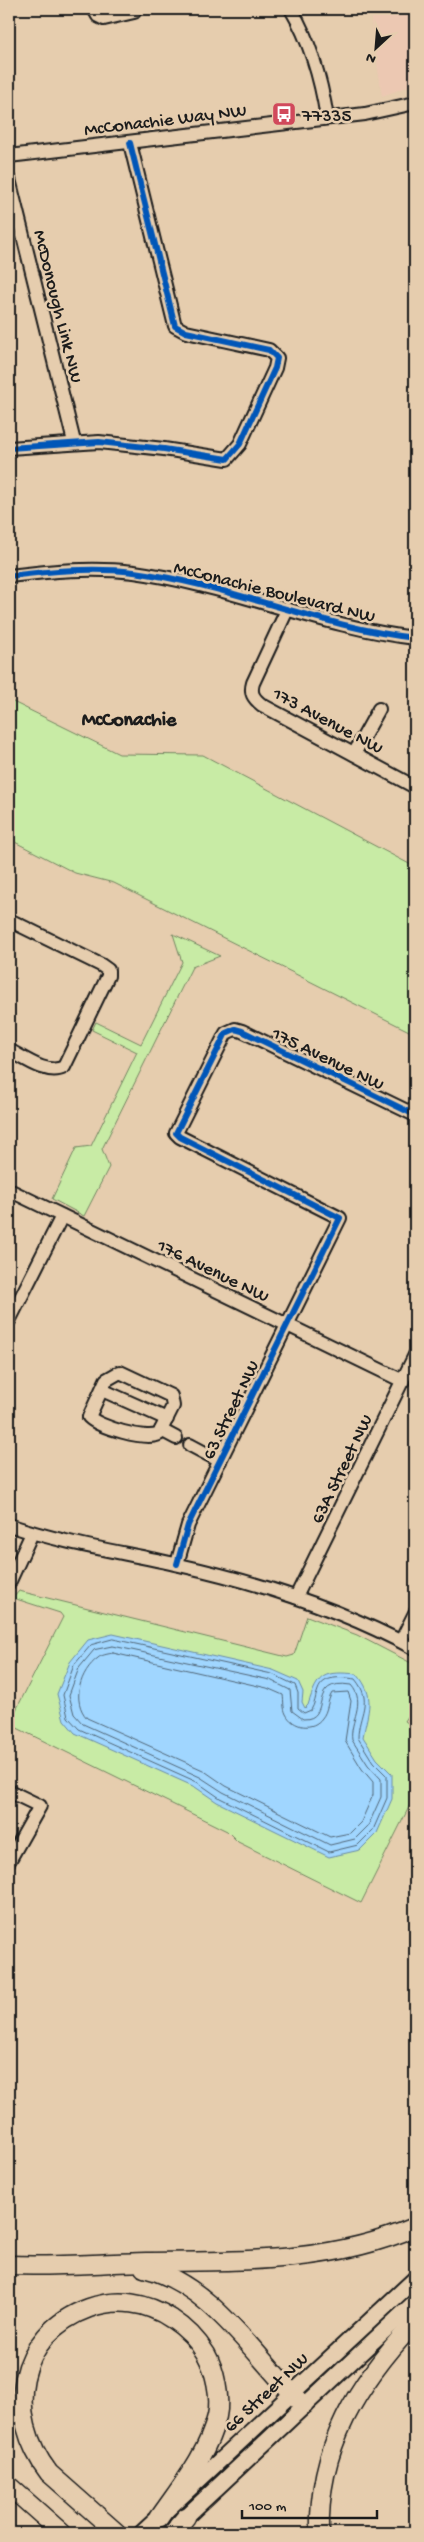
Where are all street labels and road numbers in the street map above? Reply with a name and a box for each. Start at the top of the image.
street label: McConachie Way NW [83,100,248,143]
street label: McDonough Link NW [26,228,87,386]
street label: McConachie Boulevard NW [171,557,377,630]
street label: 173 Avenue NW [267,683,387,761]
street label: 175 Avenue NW [267,1023,387,1097]
street label: 176 Avenue NW [152,1235,272,1309]
street label: 63 Street NW [198,1357,266,1464]
street label: 63A Street NW [307,1411,380,1528]
street label: 66 Street NW [220,2348,315,2439]

